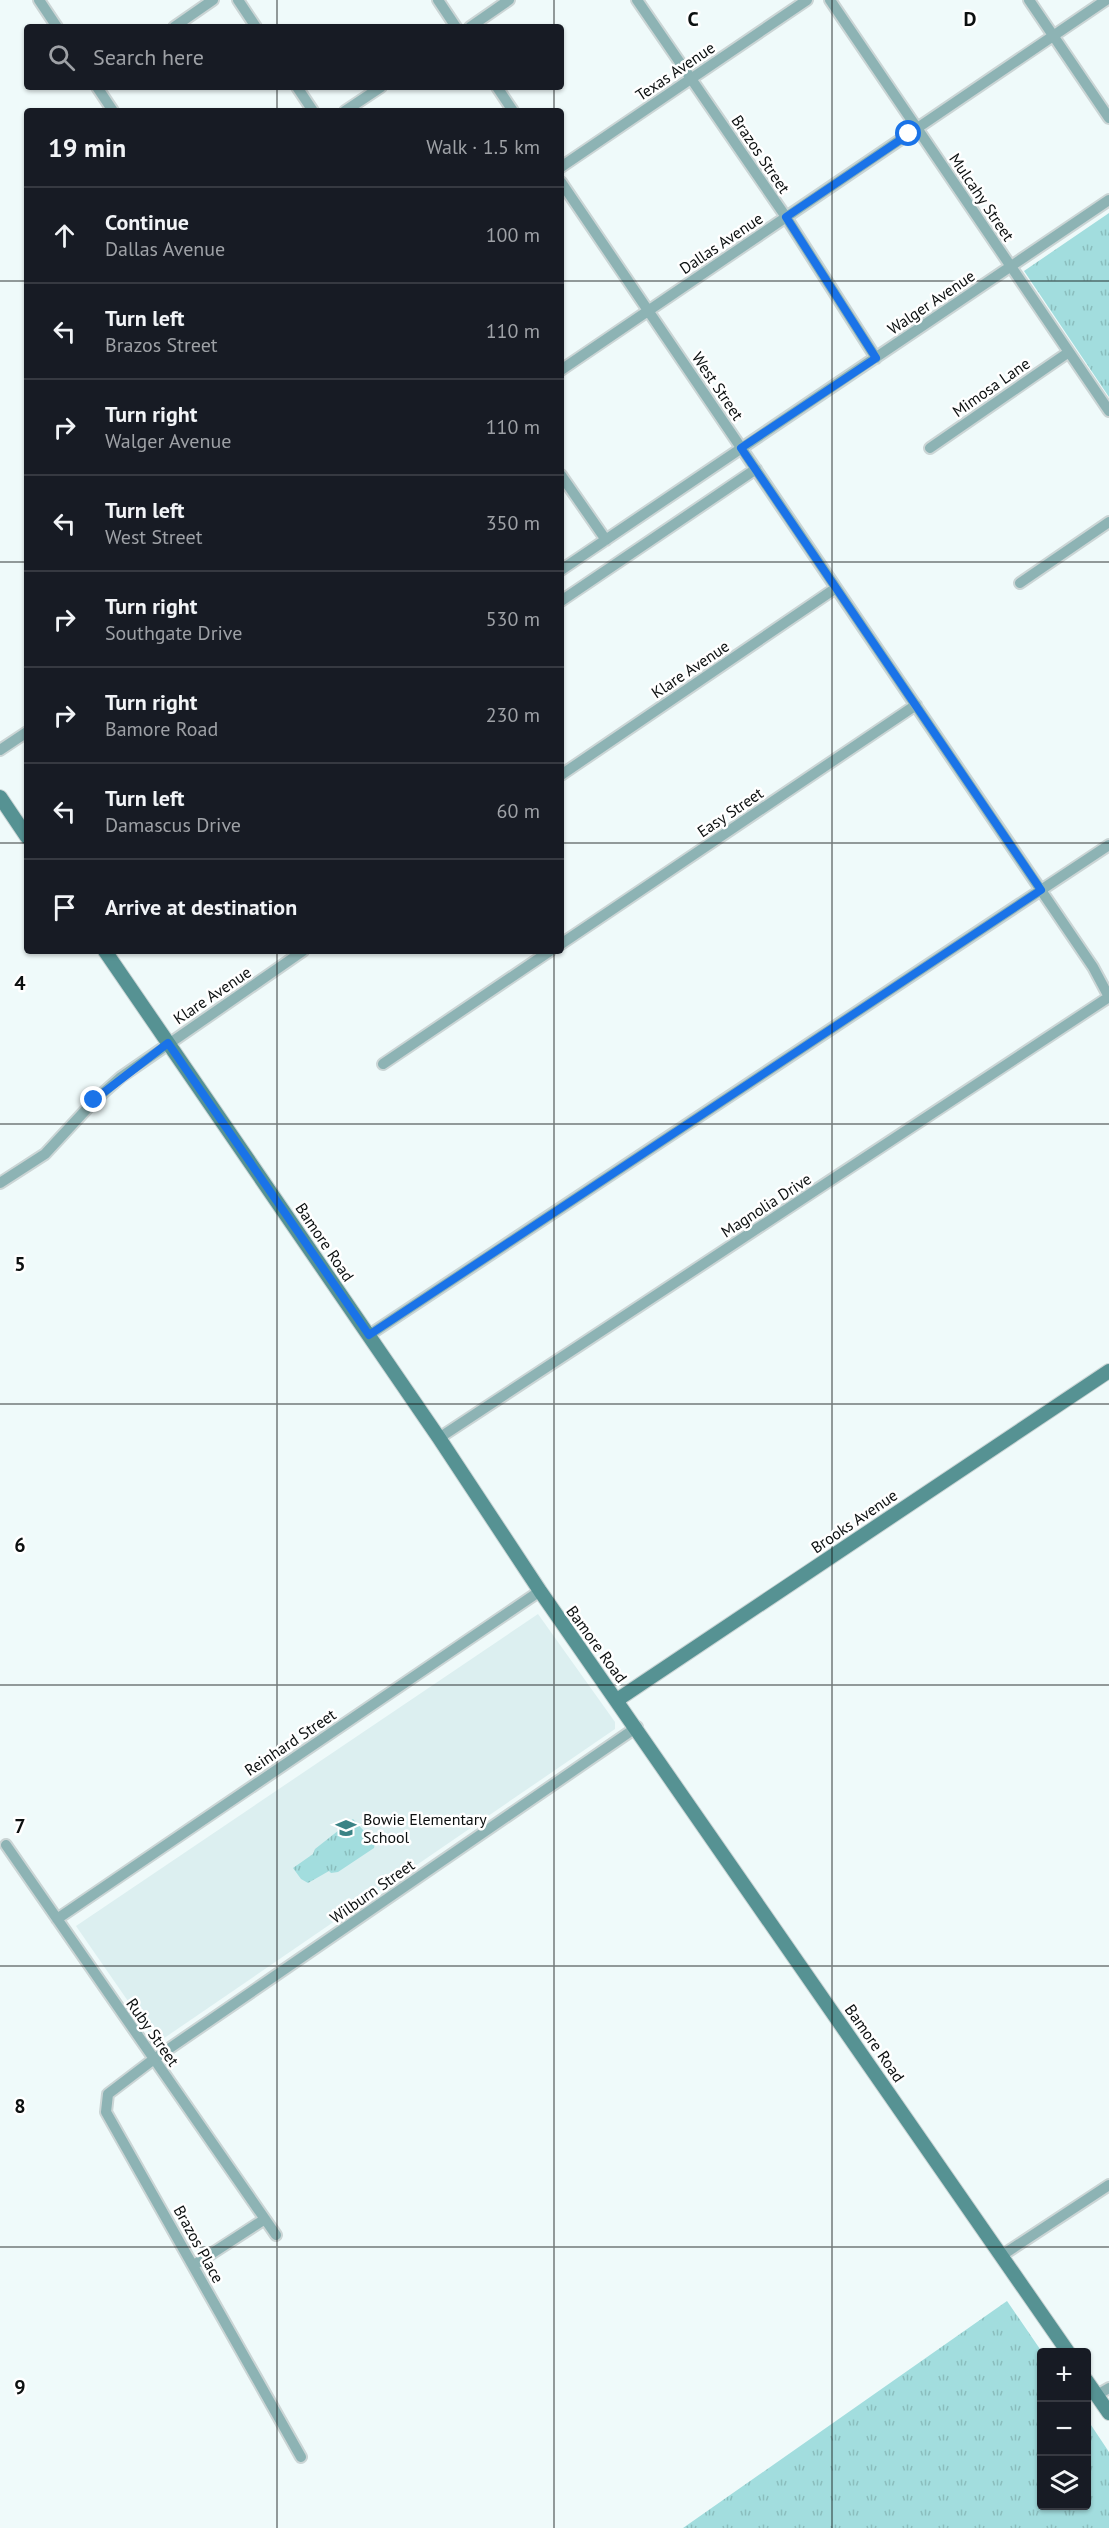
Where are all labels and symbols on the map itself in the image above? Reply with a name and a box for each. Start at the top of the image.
text: C [687,6,699,32]
text: D [964,6,977,32]
street label: Texas Avenue [632,37,718,105]
street label: Brazos Street [728,111,795,197]
route start [895,120,921,146]
street label: Mulcahy Street [945,149,1019,245]
street label: Dallas Avenue [676,208,766,278]
street label: Walger Avenue [884,265,978,339]
street label: West Street [688,348,748,424]
street label: Mimosa Lane [948,353,1034,421]
street label: Klare Avenue [647,636,733,702]
street label: Easy Street [693,782,767,841]
street label: Klare Avenue [169,962,255,1028]
text: 4 [14,970,26,996]
route end [80,1086,106,1112]
street label: Magnolia Drive [717,1168,815,1242]
street label: Bamore Road [291,1199,359,1285]
text: 5 [14,1251,26,1277]
street label: Brooks Avenue [807,1485,901,1557]
text: 6 [14,1532,26,1558]
street label: Bamore Road [562,1601,632,1687]
street label: Reinhard Street [241,1704,340,1780]
place label: Bowie Elementary School [363,1809,487,1847]
text: 7 [14,1813,26,1839]
school or university icon: Bowie Elementary School [334,1816,358,1840]
street label: Wilburn Street [326,1854,419,1928]
street label: Ruby Street [122,1994,184,2070]
street label: Bamore Road [841,2000,909,2086]
text: 8 [14,2093,26,2119]
street label: Brazos Place [169,2202,229,2286]
text: 9 [14,2374,26,2400]

